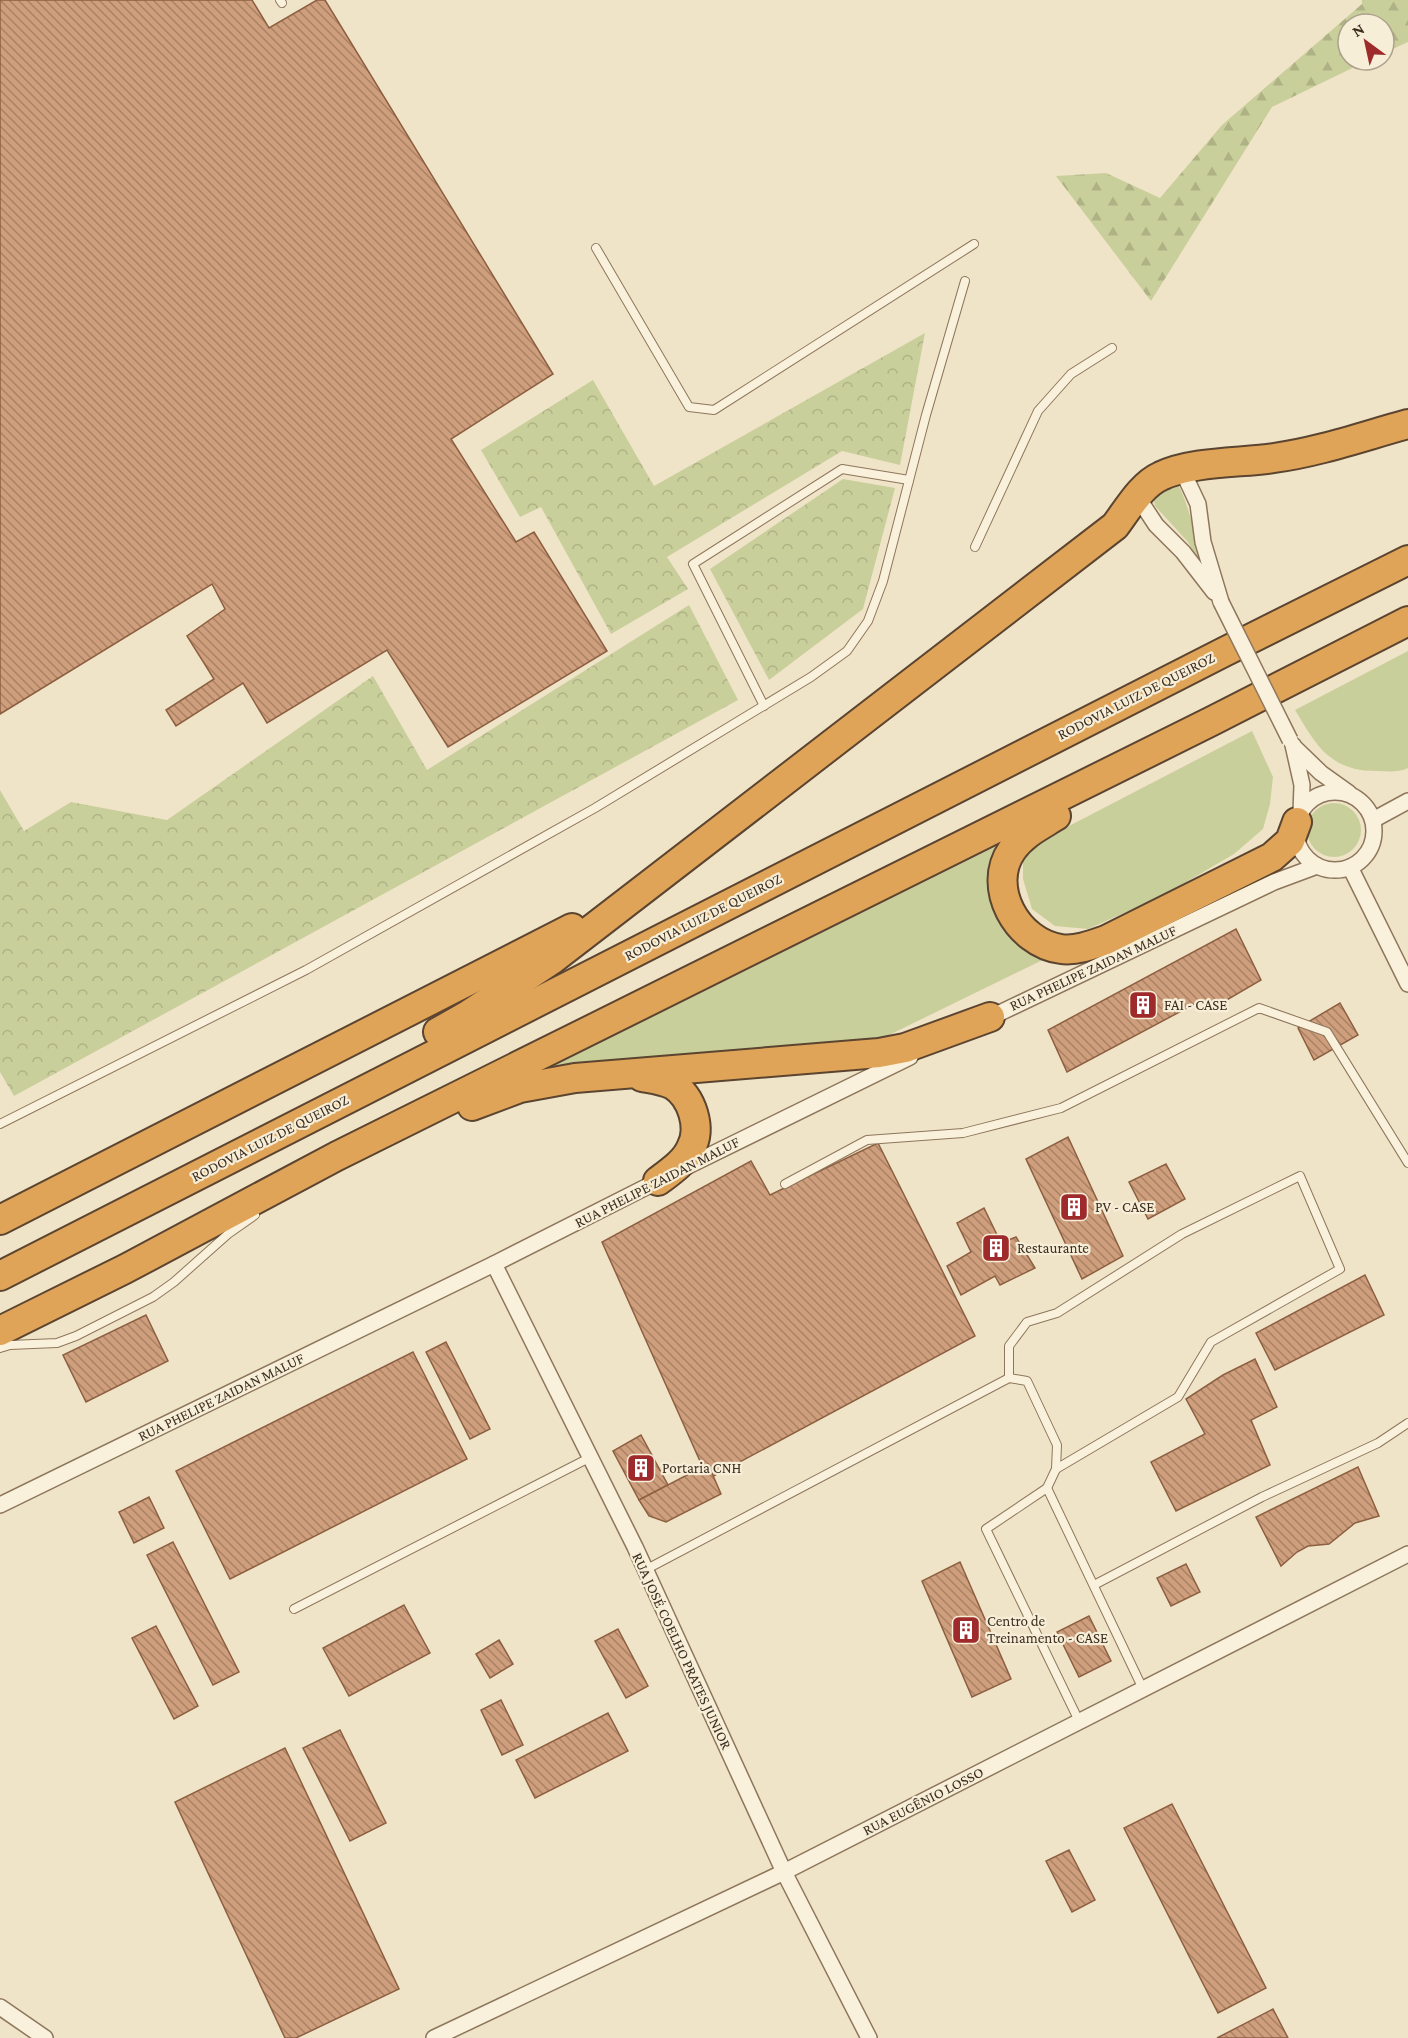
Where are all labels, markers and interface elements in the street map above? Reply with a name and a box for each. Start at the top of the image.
north arrow [1336,12,1396,72]
text: N [1349,20,1367,40]
street label: RODOVIA LUIZ DE QUEIROZ [1055,649,1217,743]
street label: RODOVIA LUIZ DE QUEIROZ [622,870,784,964]
street label: RUA PHELIPE ZAIDAN MALUF [1007,922,1180,1014]
building icon: FAI - CASE [1127,989,1159,1021]
place label: FAI - CASE [1164,997,1228,1013]
street label: RODOVIA LUIZ DE QUEIROZ [189,1091,351,1185]
street label: RUA PHELIPE ZAIDAN MALUF [572,1133,742,1231]
building icon: PV - CASE [1058,1191,1090,1223]
place label: PV - CASE [1095,1199,1154,1215]
building icon: Restaurante [980,1232,1012,1264]
place label: Restaurante [1017,1240,1089,1256]
street label: RUA PHELIPE ZAIDAN MALUF [135,1350,307,1444]
building icon: Portaria CNH [625,1452,657,1484]
place label: Portaria CNH [662,1460,742,1476]
street label: RUA JOSÉ COELHO PRATES JUNIOR [628,1550,735,1753]
place label: Centro de Treinamento - CASE [987,1613,1108,1646]
building icon: Centro de Treinamento - CASE [950,1614,982,1646]
street label: RUA EUGÊNIO LOSSO [860,1764,986,1838]

